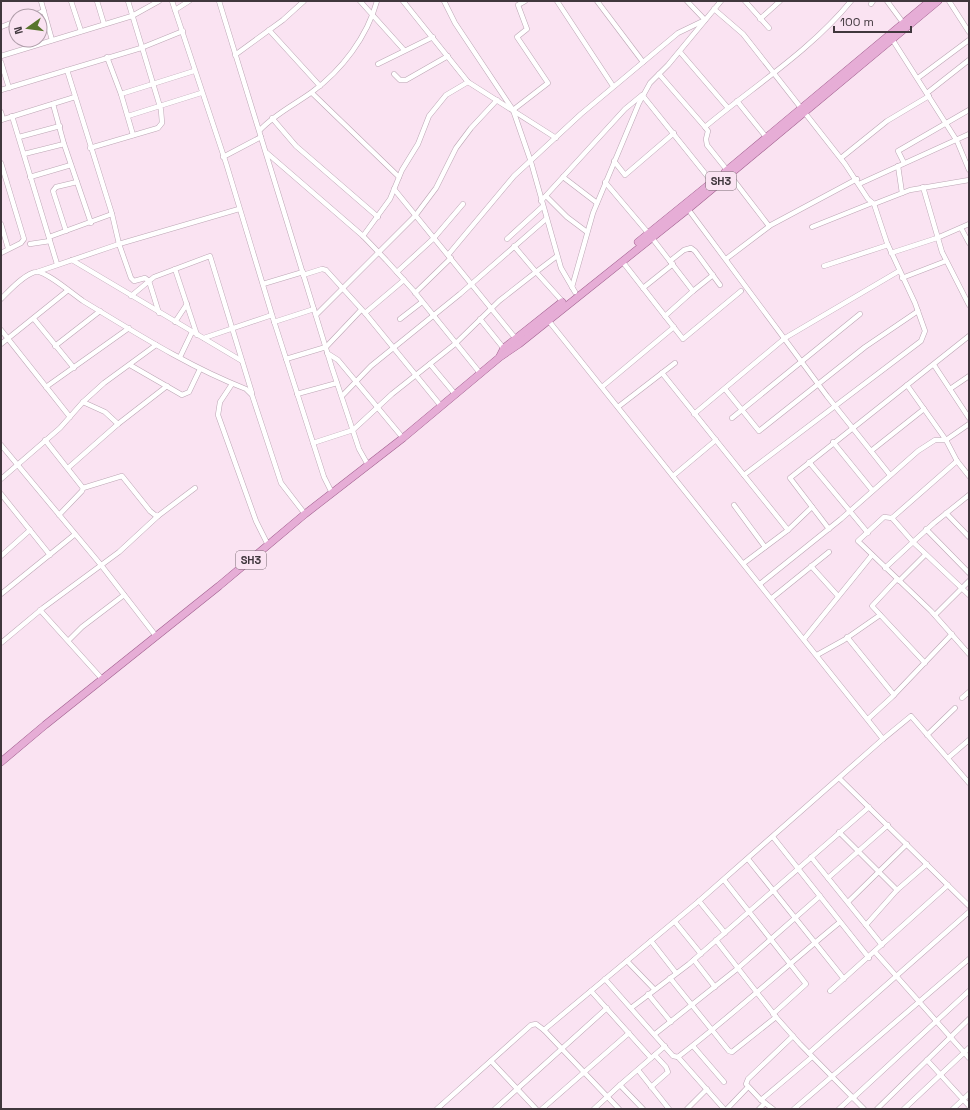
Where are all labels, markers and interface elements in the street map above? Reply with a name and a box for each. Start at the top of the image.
north arrow [8,8,48,48]
scale bar [834,8,911,34]
text: 100 m [840,14,874,30]
text: N [11,25,26,36]
road number: SH3 [706,172,736,190]
road number: SH3 [236,551,266,569]

